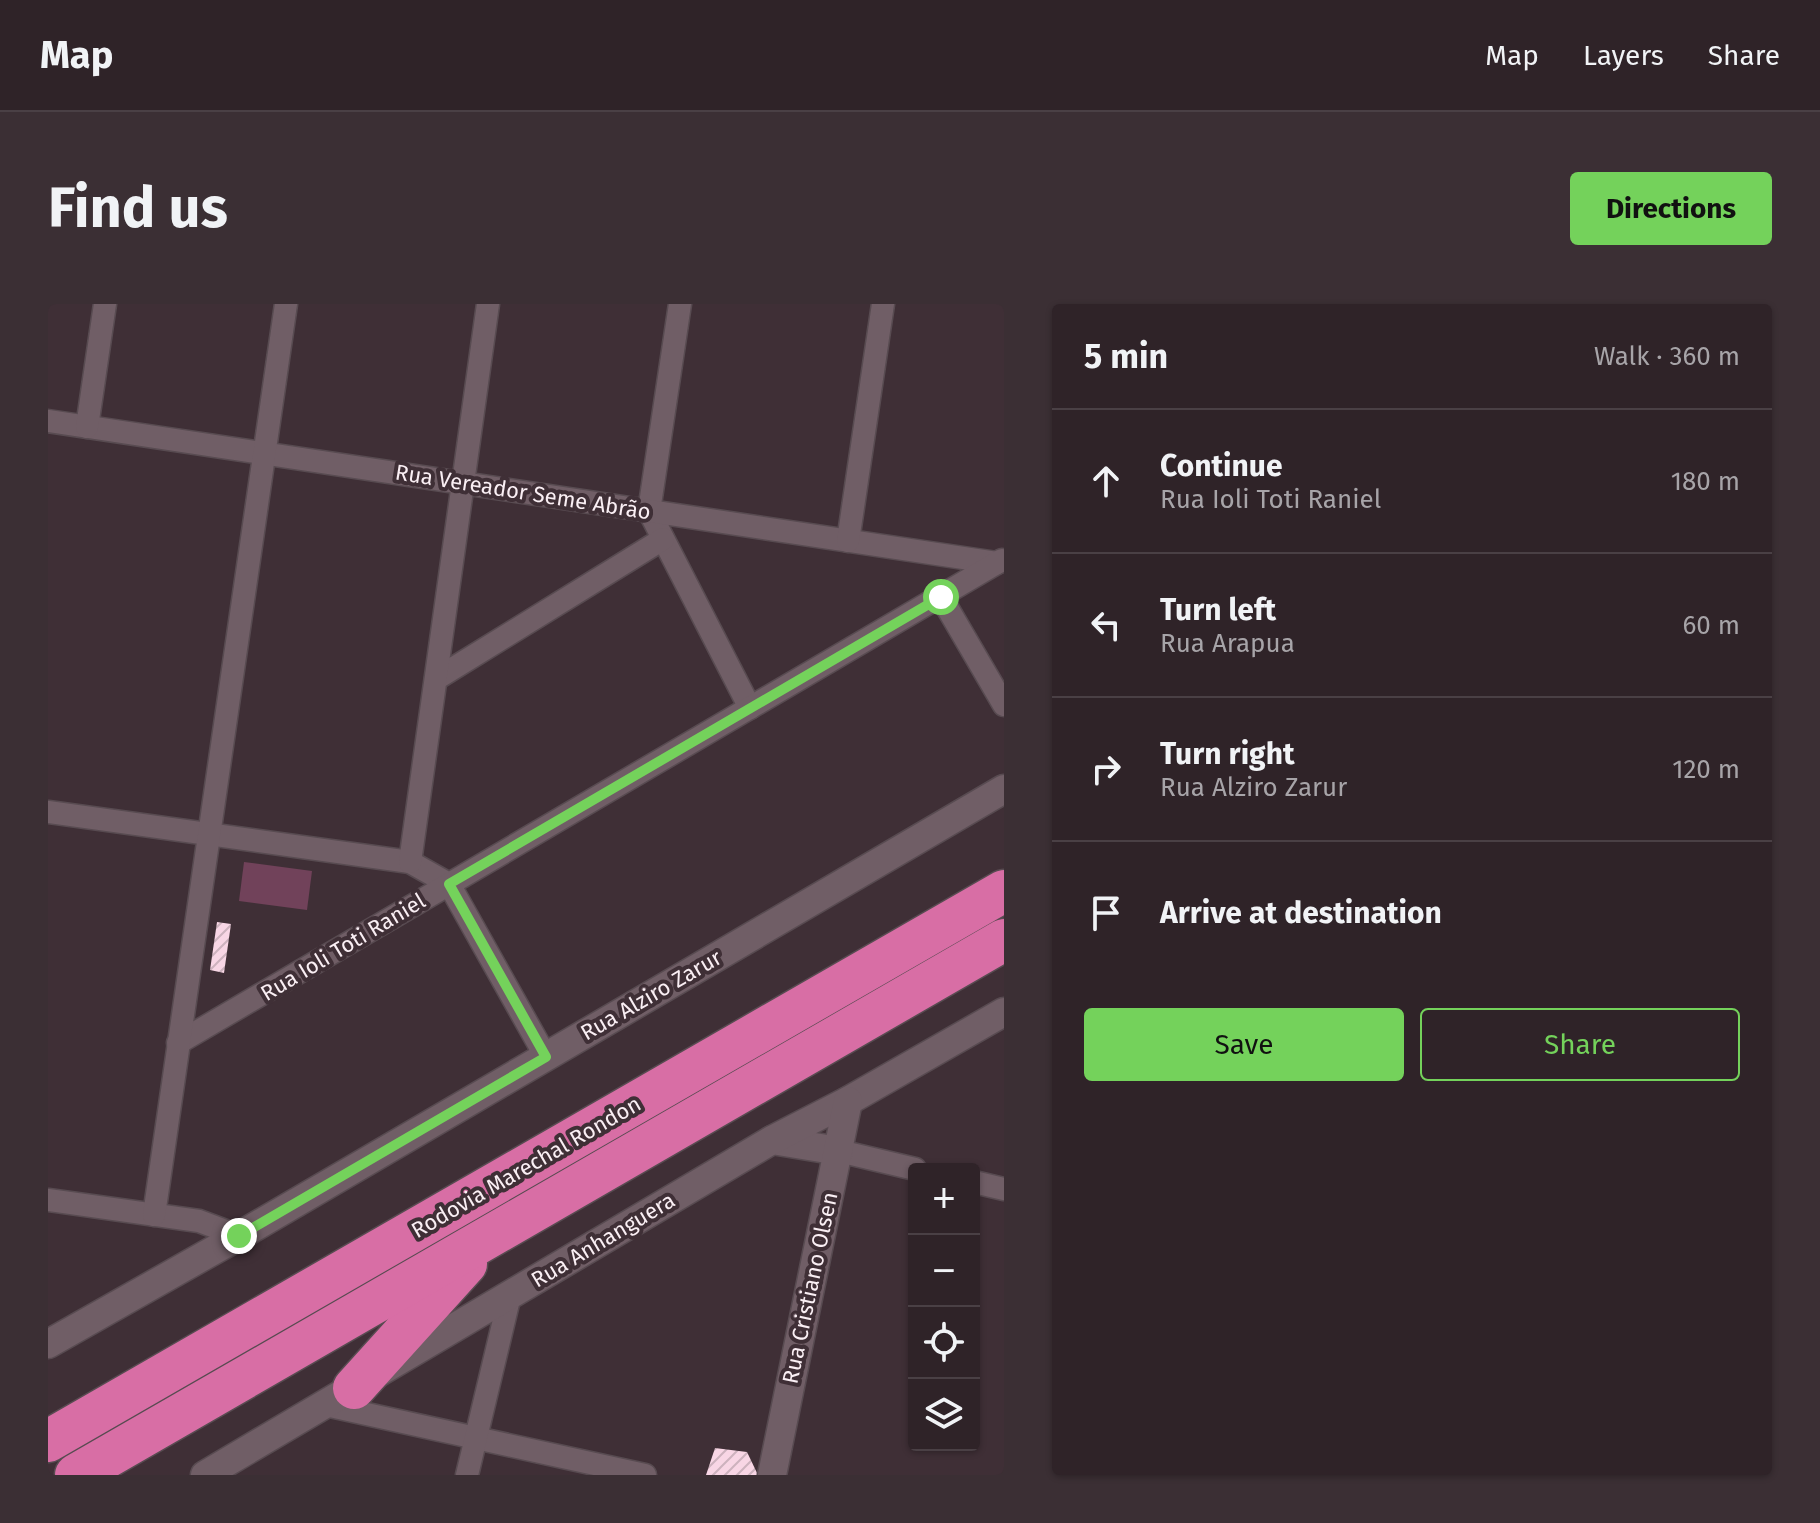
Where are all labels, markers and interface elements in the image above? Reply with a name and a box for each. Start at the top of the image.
text: Map [40,32,113,78]
text: Map [1485,39,1539,72]
text: Layers [1583,39,1664,72]
text: Share [1708,39,1780,72]
button: Directions [1570,172,1772,245]
text: Find us [48,175,228,242]
text: 5 min [1084,336,1168,377]
text: Walk · 360 m [1594,341,1740,372]
text: Continue [1160,448,1283,484]
street label: Rua Vereador Seme Abrão [393,458,653,526]
icon: ahead [1084,459,1128,503]
text: 180 m [1671,466,1740,497]
text: Rua Ioli Toti Raniel [1160,484,1381,515]
route start [923,579,959,615]
text: Turn left [1160,592,1276,628]
icon: left [1084,603,1128,647]
text: 60 m [1682,610,1740,641]
text: Rua Arapua [1160,628,1295,659]
text: Turn right [1160,736,1295,772]
icon: right [1084,747,1128,791]
text: 120 m [1672,754,1740,785]
text: Rua Alziro Zarur [1160,772,1347,803]
street label: Rua Ioli Toti Raniel [256,887,430,1007]
icon: arrive [1084,891,1128,935]
text: Arrive at destination [1160,895,1442,931]
street label: Rua Alziro Zarur [576,943,727,1046]
button: Save [1084,1008,1404,1081]
button: Share [1420,1008,1740,1081]
street label: Rodovia Marechal Rondon [406,1090,646,1244]
map controls [908,1163,980,1451]
button: + [908,1163,980,1235]
street label: Rua Anhanguera [526,1186,680,1294]
street label: Rua Cristiano Olsen [776,1190,844,1386]
route end [221,1218,257,1254]
button: − [908,1235,980,1307]
button: locate [908,1307,980,1379]
button: layers [908,1379,980,1451]

